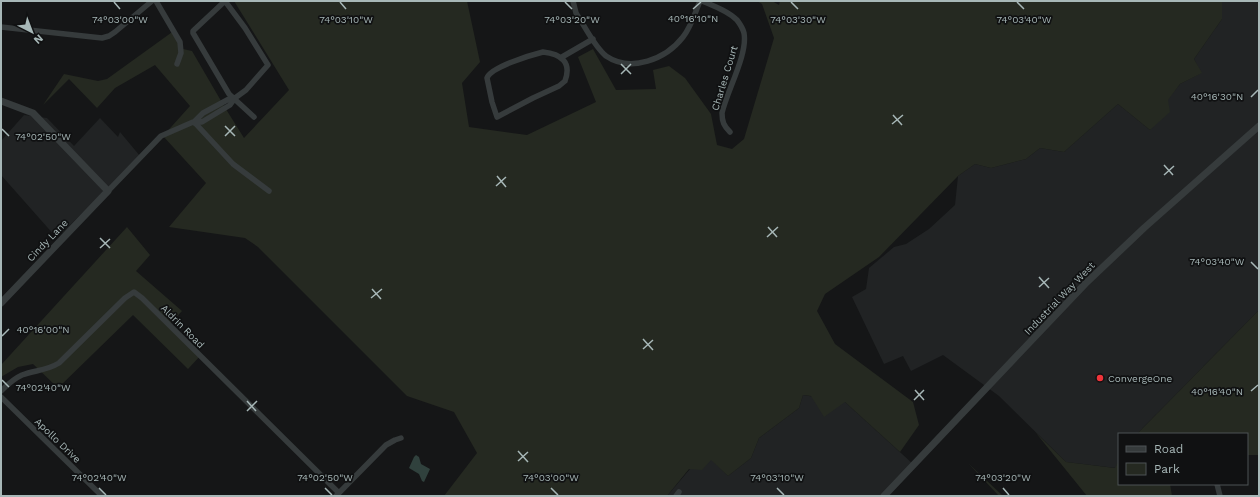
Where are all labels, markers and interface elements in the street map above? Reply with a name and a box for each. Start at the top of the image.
north arrow [12,12,52,52]
text: 40°16'10"N [668,13,718,24]
text: 74°03'00"W [92,14,148,25]
text: 74°03'10"W [319,14,373,25]
text: 74°03'20"W [544,14,600,25]
text: 74°03'30"W [770,14,826,25]
text: 74°03'40"W [997,14,1052,25]
text: N [31,32,46,47]
street label: Charles Court [709,44,740,112]
text: 40°16'30"N [1191,91,1243,102]
text: 74°02'50"W [15,131,71,142]
street label: Cindy Lane [25,217,70,264]
text: 74°03'40"W [1190,256,1245,267]
street label: Industrial Way West [1022,259,1097,337]
street label: Aldrin Road [159,302,207,350]
text: 40°16'00"N [16,324,70,335]
marker: ConvergeOne [1095,373,1105,383]
place label: ConvergeOne [1108,373,1172,384]
text: 74°02'40"W [15,382,71,393]
text: 40°16'40"N [1191,386,1243,397]
street label: Apollo Drive [33,416,83,465]
legend [1118,433,1248,485]
text: Road [1154,442,1183,456]
text: Park [1154,462,1180,476]
text: 74°02'40"W [71,472,127,483]
text: 74°02'50"W [297,472,353,483]
text: 74°03'00"W [523,472,579,483]
text: 74°03'10"W [750,472,804,483]
text: 74°03'20"W [975,472,1031,483]

